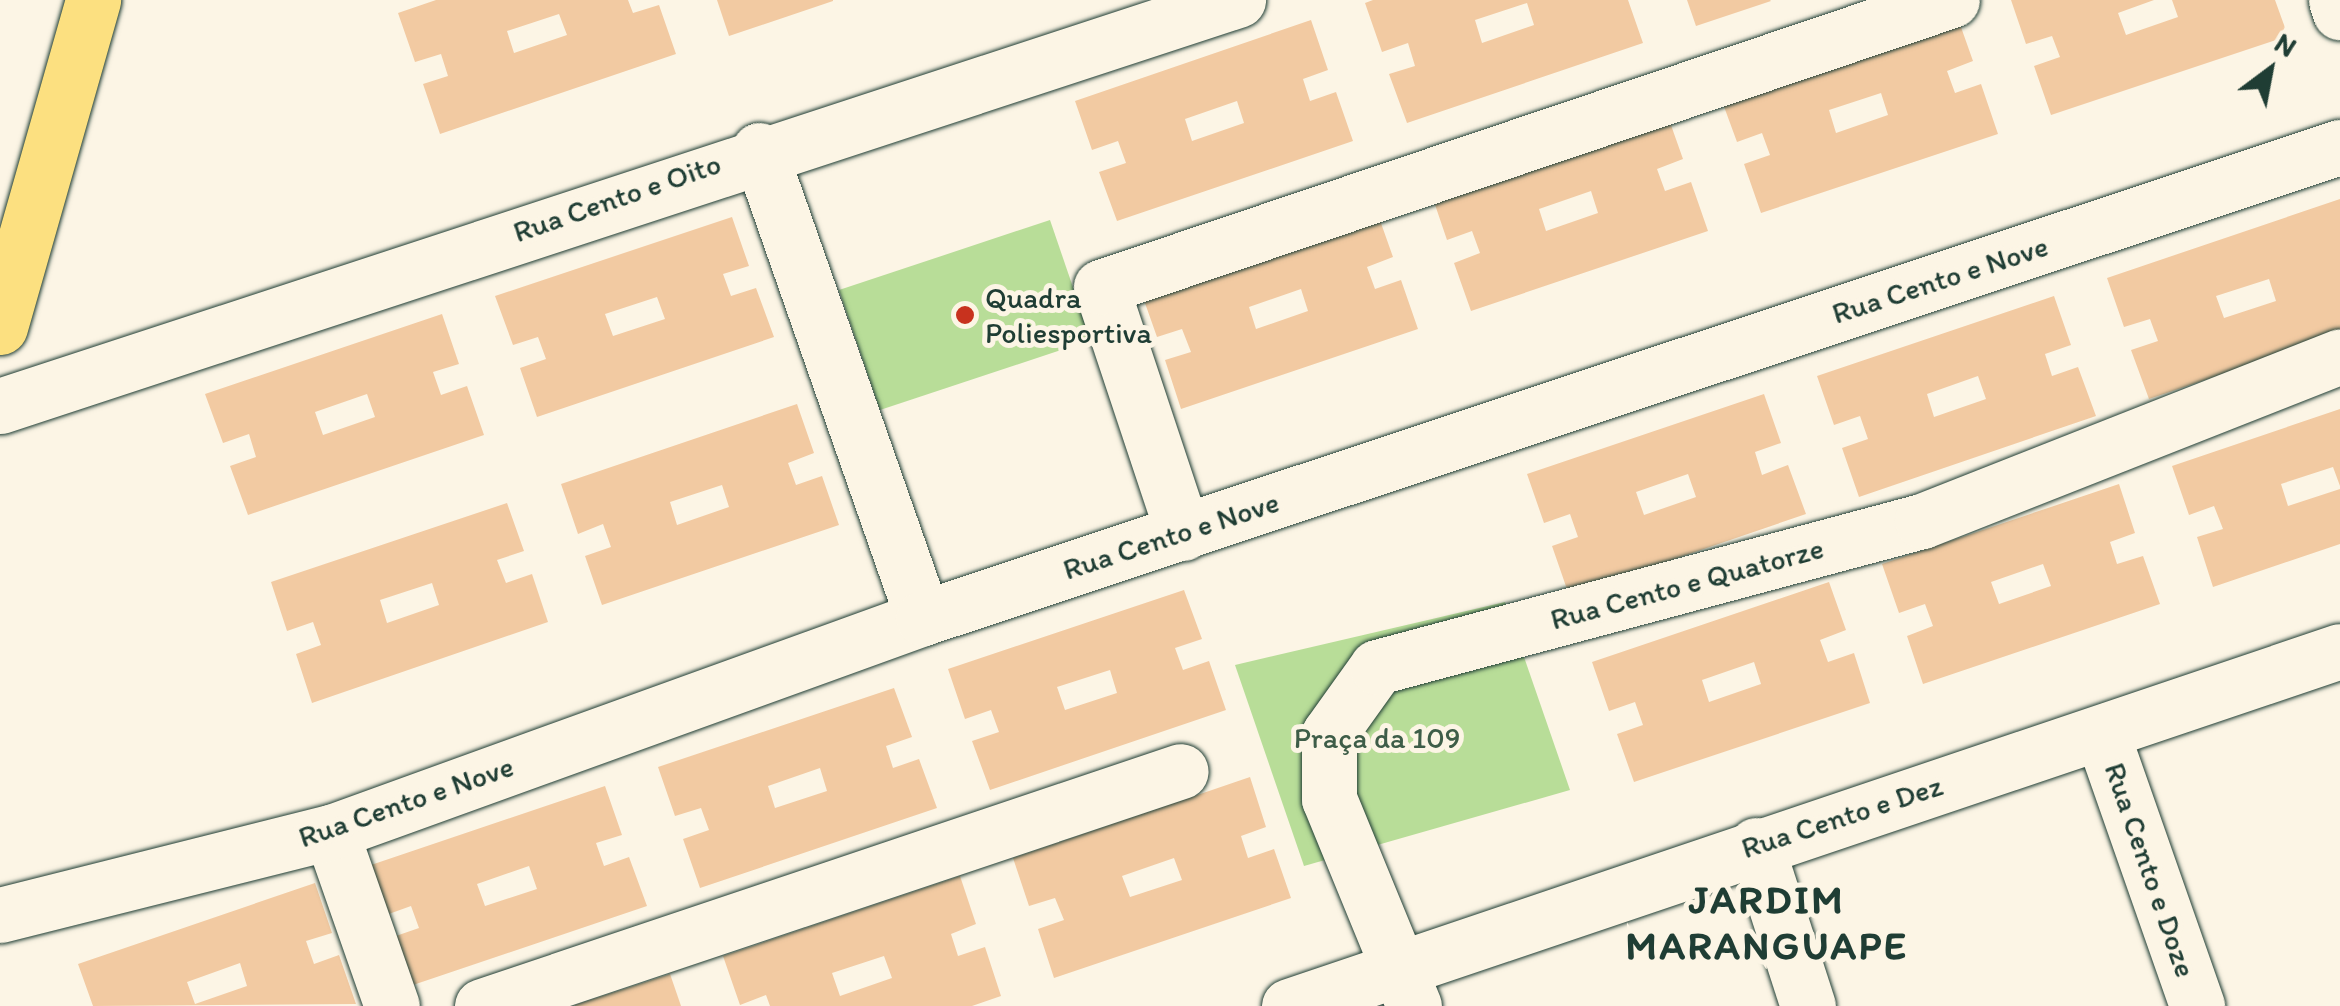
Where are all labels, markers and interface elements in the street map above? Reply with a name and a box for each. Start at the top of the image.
north arrow [2220,20,2320,120]
text: N [2269,25,2303,64]
street label: Rua Cento e Oito [509,146,725,250]
street label: Rua Cento e Nove [1828,228,2052,332]
place label: Quadra Poliesportiva [985,280,1152,350]
marker: Quadra Poliesportiva [954,304,976,326]
street label: Rua Cento e Nove [1059,484,1283,588]
street label: Rua Cento e Quatorze [1547,530,1827,638]
park label: Praça da 109 [1293,720,1461,756]
street label: Rua Cento e Nove [294,748,518,856]
street label: Rua Cento e Doze [2096,758,2204,982]
street label: Rua Cento e Dez [1737,768,1947,866]
district label: JARDIM MARANGUAPE [1625,875,1909,969]

